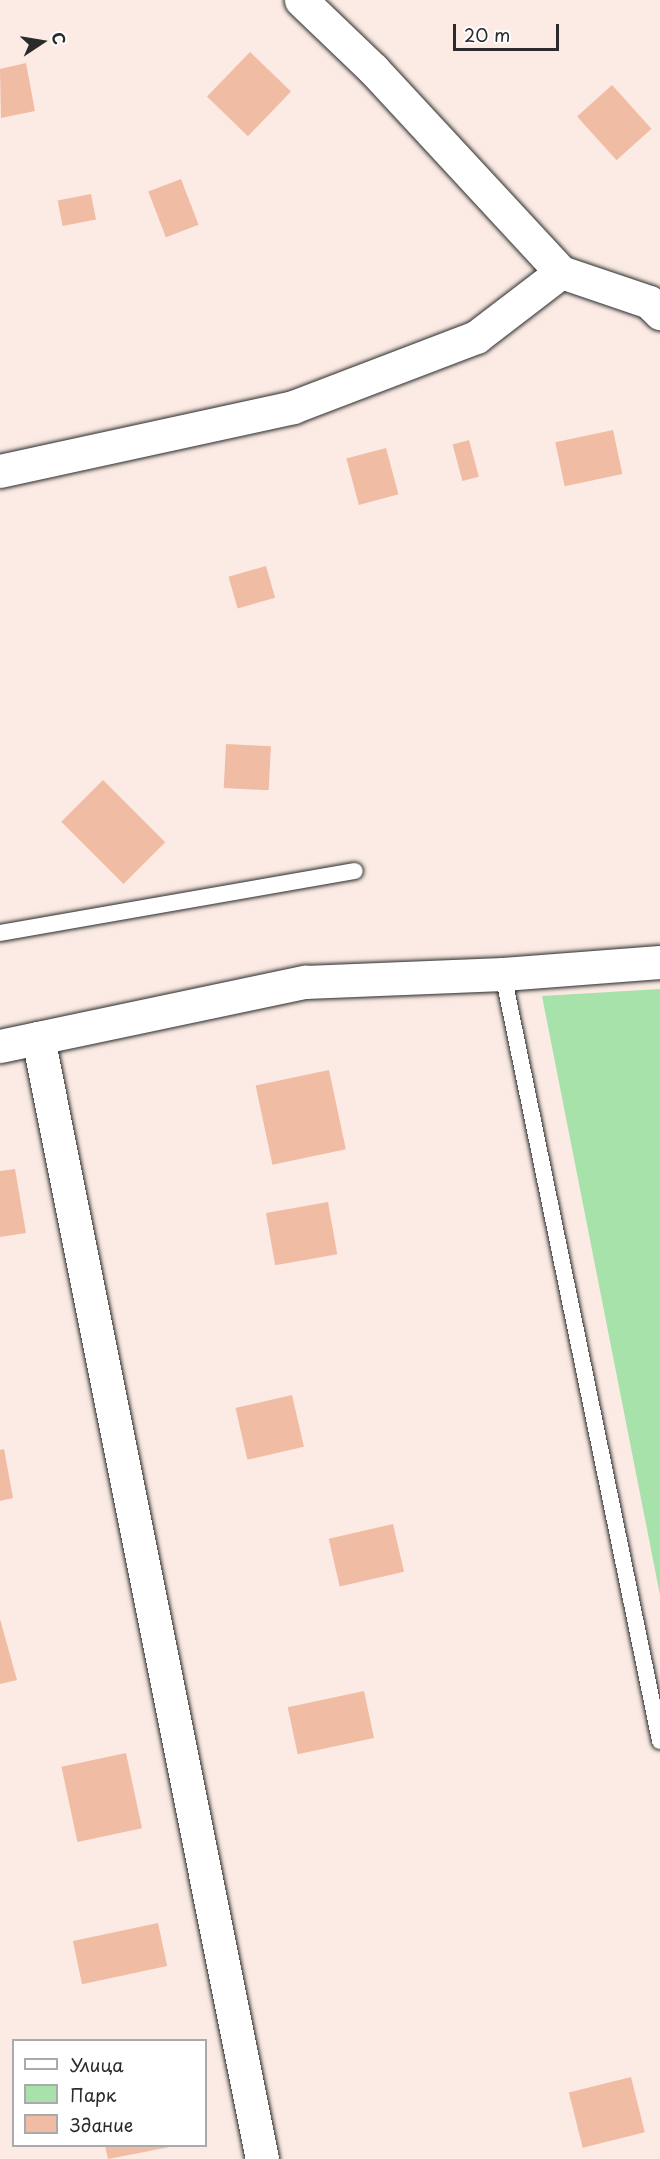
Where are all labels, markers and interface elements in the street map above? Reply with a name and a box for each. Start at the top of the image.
north arrow [12,12,72,72]
scale bar [456,12,562,50]
text: 20 m [464,21,510,48]
text: С [47,30,73,47]
legend [12,2039,207,2147]
text: Улица [70,2051,124,2078]
text: Парк [70,2081,116,2108]
text: Здание [70,2111,133,2138]

